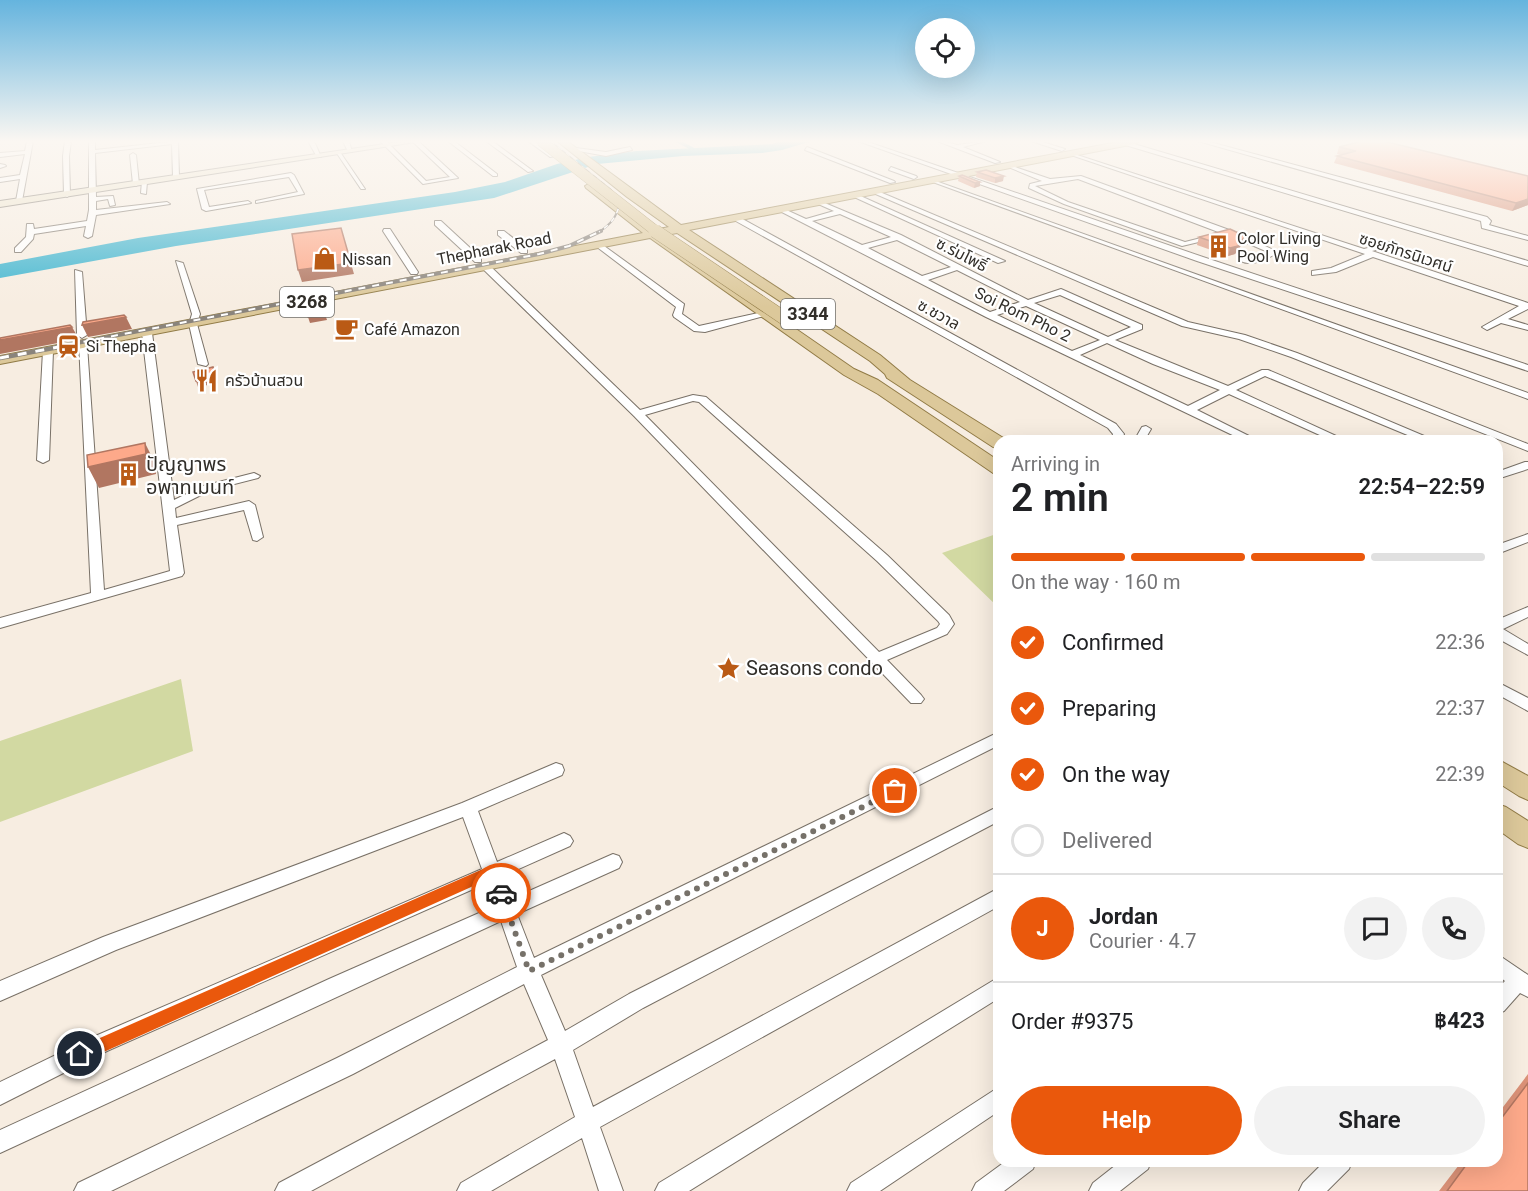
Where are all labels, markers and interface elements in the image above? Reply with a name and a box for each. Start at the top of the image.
map controls [915,18,975,78]
button: locate [915,18,975,78]
street label: Thepharak Road [435,228,553,269]
street label: ซอยภัทรนิเวศน์ [1357,228,1455,276]
place label: Color Living Pool Wing [1237,229,1321,266]
street label: ซ.ร่มโพธิ์ [933,233,991,276]
building icon: Color Living Pool Wing [1206,234,1232,260]
shop icon: Nissan [311,246,337,272]
place label: Nissan [342,250,391,269]
street label: Soi Rom Pho 2 [972,283,1074,346]
road number: 3268 [280,287,334,317]
street label: ซ.ชวาล [914,295,963,334]
road number: 3344 [781,299,835,329]
cafe icon: Café Amazon [333,316,359,342]
place label: Café Amazon [364,320,460,339]
station icon: Si Thepha [55,333,81,359]
place label: Si Thepha [86,337,156,356]
restaurant icon: ครัวบ้านสวน [194,367,220,393]
place label: ครัวบ้านสวน [225,371,303,390]
place label: ปัญญาพร อพาทเมนท์ [146,452,234,499]
text: Arriving in [1011,452,1100,476]
building icon: ปัญญาพร อพาทเมนท์ [115,462,141,488]
text: 22:54–22:59 [1358,474,1485,499]
text: 2 min [1011,475,1109,521]
text: On the way · 160 m [1011,570,1180,594]
icon: check [1011,626,1044,659]
text: Confirmed [1062,630,1164,655]
text: 22:36 [1435,630,1485,654]
place icon: Seasons condo [715,655,741,681]
place label: Seasons condo [746,656,883,680]
icon: check [1011,692,1044,725]
text: Preparing [1062,696,1156,721]
text: 22:37 [1435,696,1485,720]
icon: check [1011,758,1044,791]
text: On the way [1062,762,1170,787]
text: 22:39 [1435,762,1485,786]
pin [869,765,920,816]
icon: bag [878,774,911,807]
text: Delivered [1062,828,1152,853]
courier [471,863,531,923]
icon: car [485,877,518,910]
button: chat [1344,897,1407,960]
button: phone [1422,897,1485,960]
text: Jordan [1089,904,1158,929]
text: J [1036,916,1049,941]
text: Courier · 4.7 [1089,929,1196,953]
text: ฿423 [1434,1008,1485,1033]
text: Order #9375 [1011,1009,1133,1034]
pin [54,1028,105,1079]
icon: home [63,1037,96,1070]
button: Help [1011,1086,1242,1155]
button: Share [1254,1086,1485,1155]

